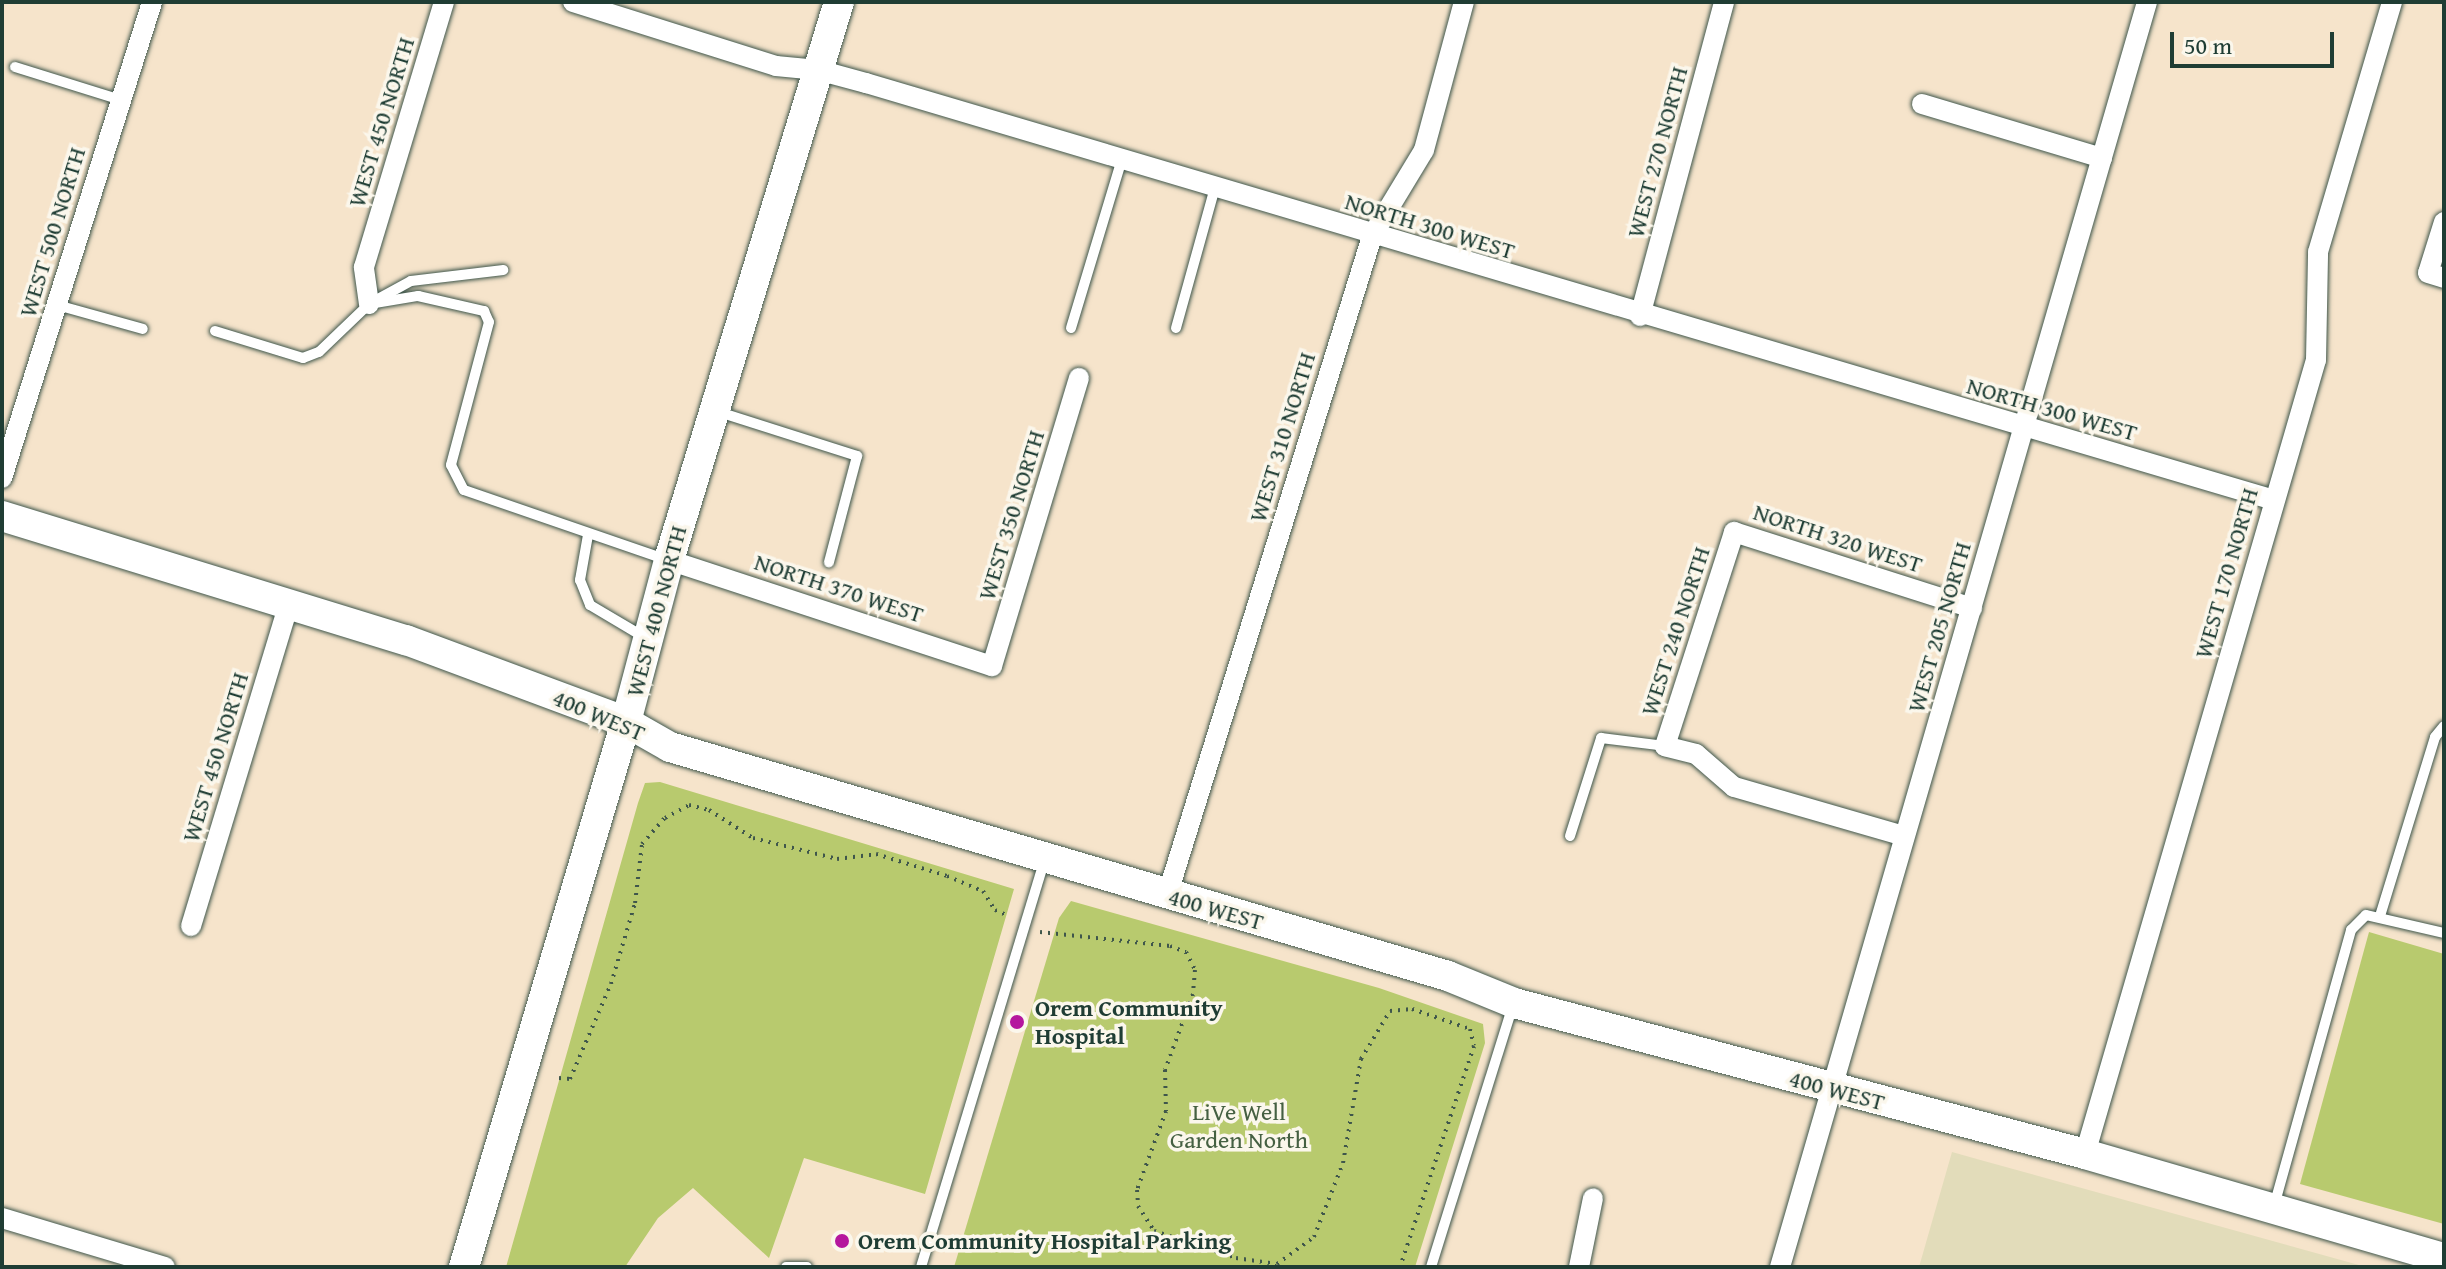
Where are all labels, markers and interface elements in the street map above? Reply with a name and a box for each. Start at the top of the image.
scale bar [2174,16,2338,66]
text: 50 m [2184,28,2232,63]
street label: WEST 450 NORTH [342,34,420,210]
street label: WEST 270 NORTH [1620,63,1694,241]
street label: WEST 500 NORTH [13,144,91,320]
street label: NORTH 300 WEST [1342,187,1518,265]
street label: WEST 310 NORTH [1243,349,1321,525]
street label: NORTH 300 WEST [1963,371,2141,447]
street label: WEST 350 NORTH [972,427,1050,603]
street label: WEST 170 NORTH [2188,484,2264,662]
street label: NORTH 320 WEST [1750,497,1926,579]
street label: WEST 400 NORTH [619,522,693,700]
street label: WEST 205 NORTH [1901,538,1977,716]
street label: WEST 240 NORTH [1634,543,1716,719]
street label: NORTH 370 WEST [751,547,927,629]
street label: WEST 450 NORTH [176,669,254,845]
street label: 400 WEST [548,683,650,747]
street label: 400 WEST [1165,882,1267,936]
place label: Orem Community Hospital [1035,994,1223,1050]
marker: Orem Community Hospital [1006,1011,1028,1033]
street label: 400 WEST [1786,1063,1888,1117]
park label: LiVe Well Garden North [1170,1098,1308,1154]
place label: Orem Community Hospital Parking [858,1227,1231,1255]
marker: Orem Community Hospital Parking [833,1232,851,1250]

